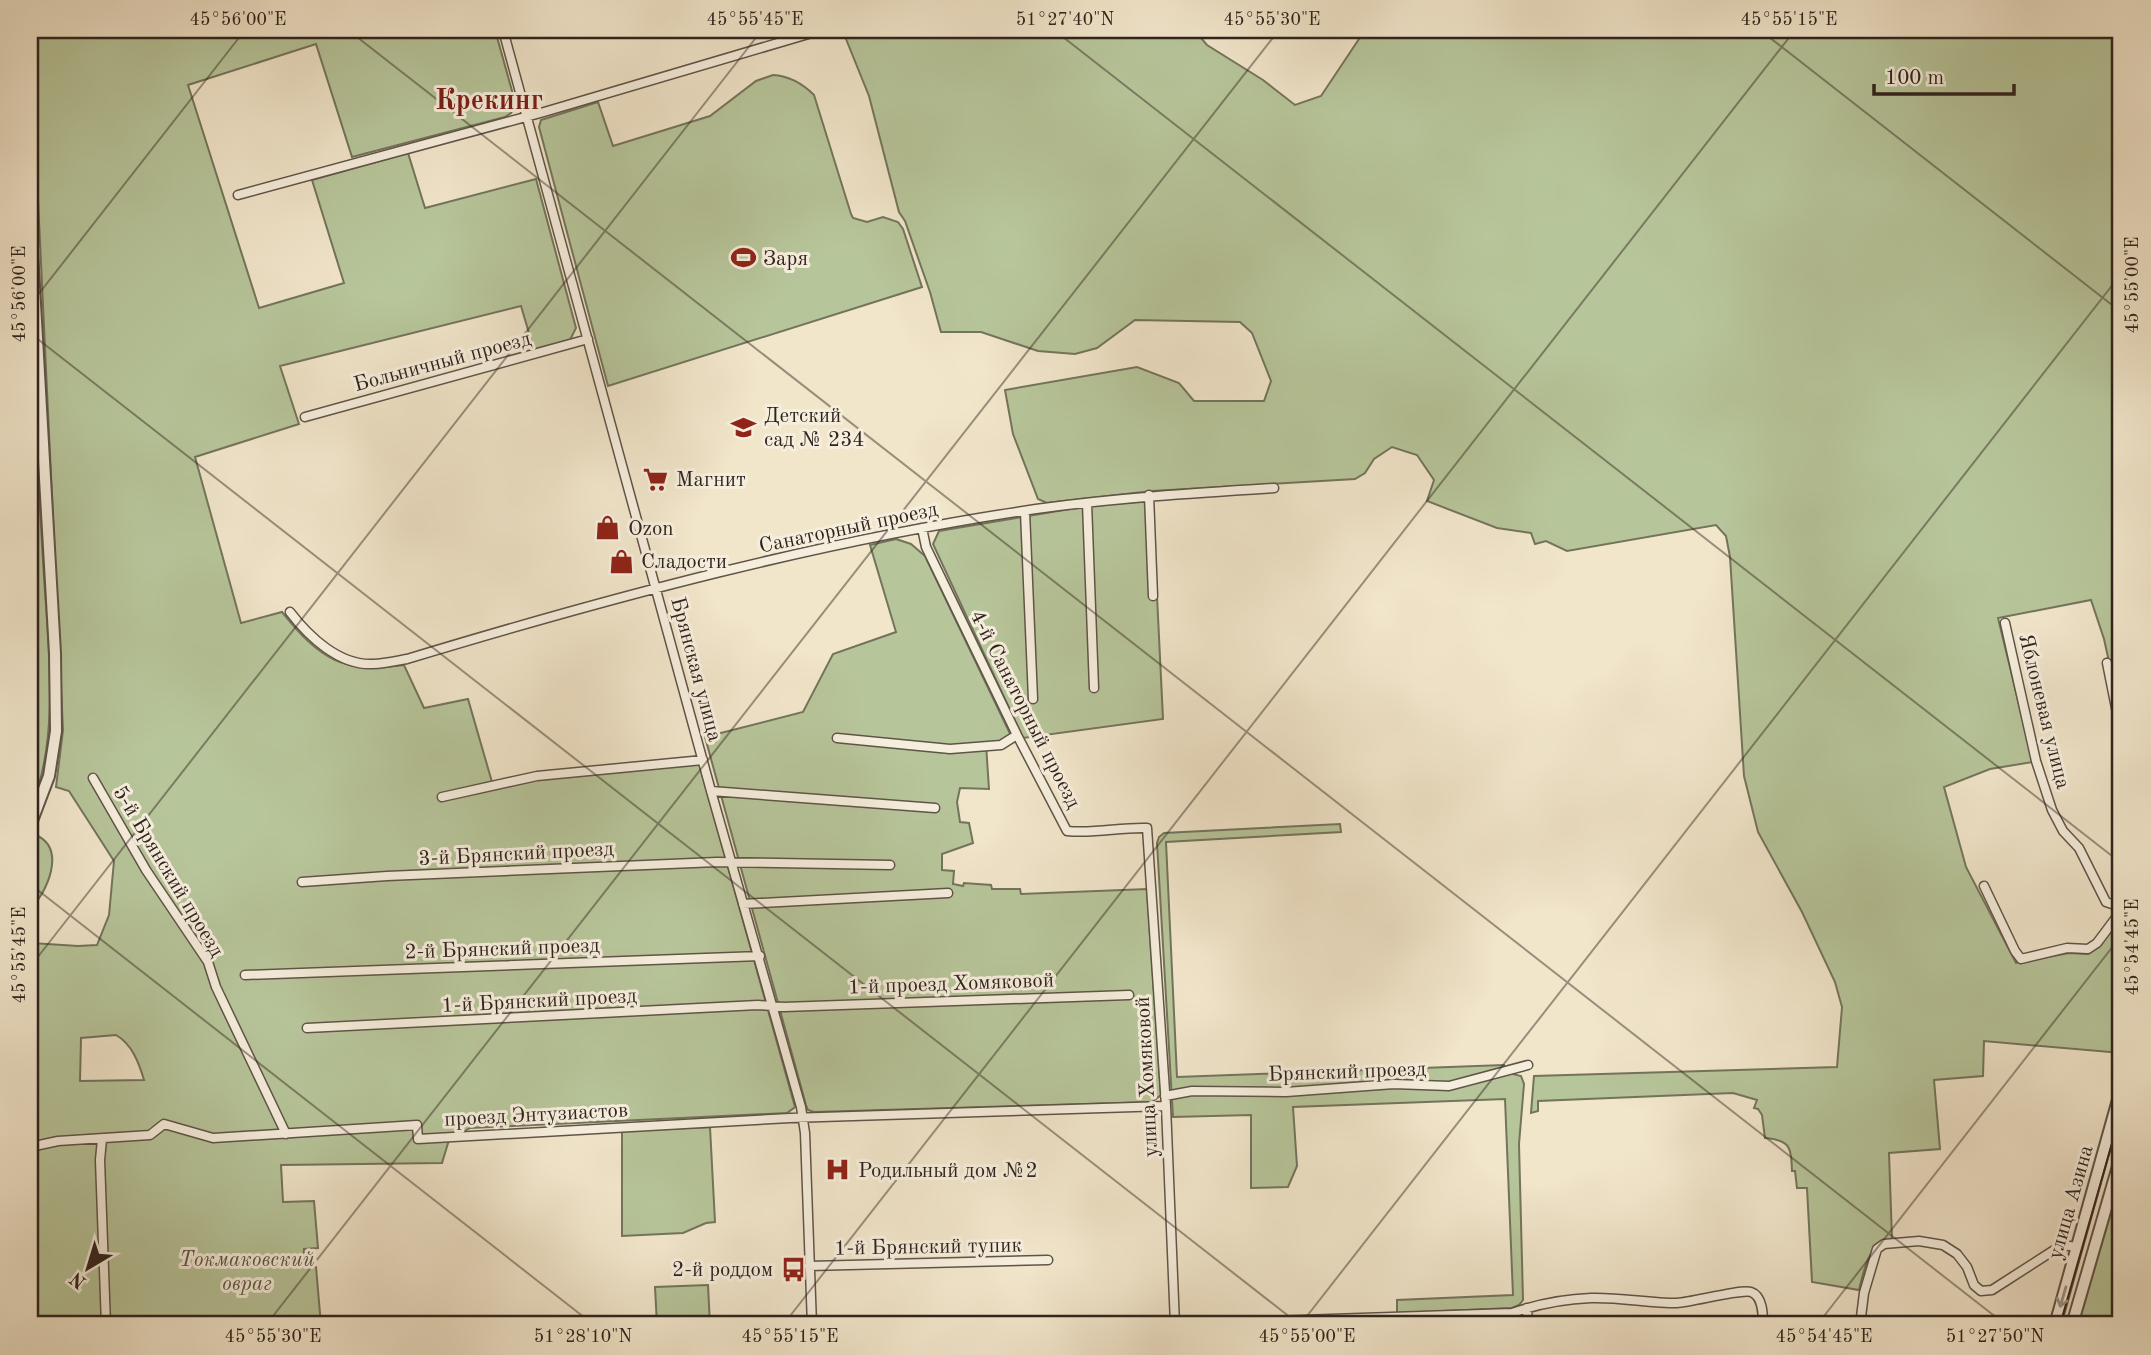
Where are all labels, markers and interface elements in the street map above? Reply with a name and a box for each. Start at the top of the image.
text: 45°56'00"E [190,11,286,29]
text: 45°55'45"E [707,11,803,29]
text: 51°27'40"N [1016,11,1114,29]
text: 45°55'30"E [1224,11,1320,29]
text: 45°55'15"E [1741,11,1837,29]
scale bar [1874,52,2014,96]
text: 100 m [1885,68,1944,89]
district label: Крекинг [435,87,543,116]
text: 45°55'00"E [2124,237,2142,333]
sports icon: Заря [729,244,757,272]
text: 45°56'00"E [11,246,29,342]
place label: Заря [763,249,808,270]
street label: Больничный проезд [352,329,534,396]
place label: Детский сад № 234 [764,406,865,451]
school or university icon: Детский сад № 234 [730,413,758,441]
supermarket icon: Магнит [642,465,670,493]
place label: Магнит [676,470,746,491]
street label: Санаторный проезд [757,499,940,558]
shop icon: Ozon [594,514,622,542]
place label: Ozon [628,519,674,540]
shop icon: Сладости [607,547,635,575]
place label: Сладости [641,552,727,573]
street label: Брянская улица [666,595,725,744]
street label: 4-й Санаторный проезд [966,607,1084,813]
street label: Яблоневая улица [2014,632,2073,791]
street label: 5-й Брянский проезд [108,783,227,962]
street label: 3-й Брянский проезд [418,839,615,870]
text: 45°54'45"E [2124,899,2142,995]
text: 45°55'45"E [11,907,29,1003]
street label: 2-й Брянский проезд [404,936,601,963]
street label: 1-й проезд Хомяковой [848,970,1054,999]
street label: 1-й Брянский проезд [441,986,638,1017]
street label: улица Хомяковой [1133,996,1162,1158]
street label: Брянский проезд [1268,1059,1427,1086]
street label: проезд Энтузиастов [444,1100,629,1131]
street label: улица Азина [2045,1143,2098,1262]
hospital icon: Родильный дом №2 [824,1156,852,1184]
place label: Родильный дом №2 [858,1161,1038,1182]
north arrow [52,1232,122,1302]
street label: 1-й Брянский тупик [834,1235,1023,1260]
park label: Токмаковский овраг [179,1250,315,1295]
bus stop icon: 2-й роддом [779,1255,807,1283]
place label: 2-й роддом [672,1260,773,1281]
text: N [67,1267,91,1291]
one-way arrow [2055,1285,2068,1307]
text: 45°55'30"E [225,1328,321,1346]
text: 51°28'10"N [534,1328,632,1346]
text: 45°55'15"E [742,1328,838,1346]
text: 45°55'00"E [1259,1328,1355,1346]
text: 45°54'45"E [1776,1328,1872,1346]
text: 51°27'50"N [1946,1328,2044,1346]

